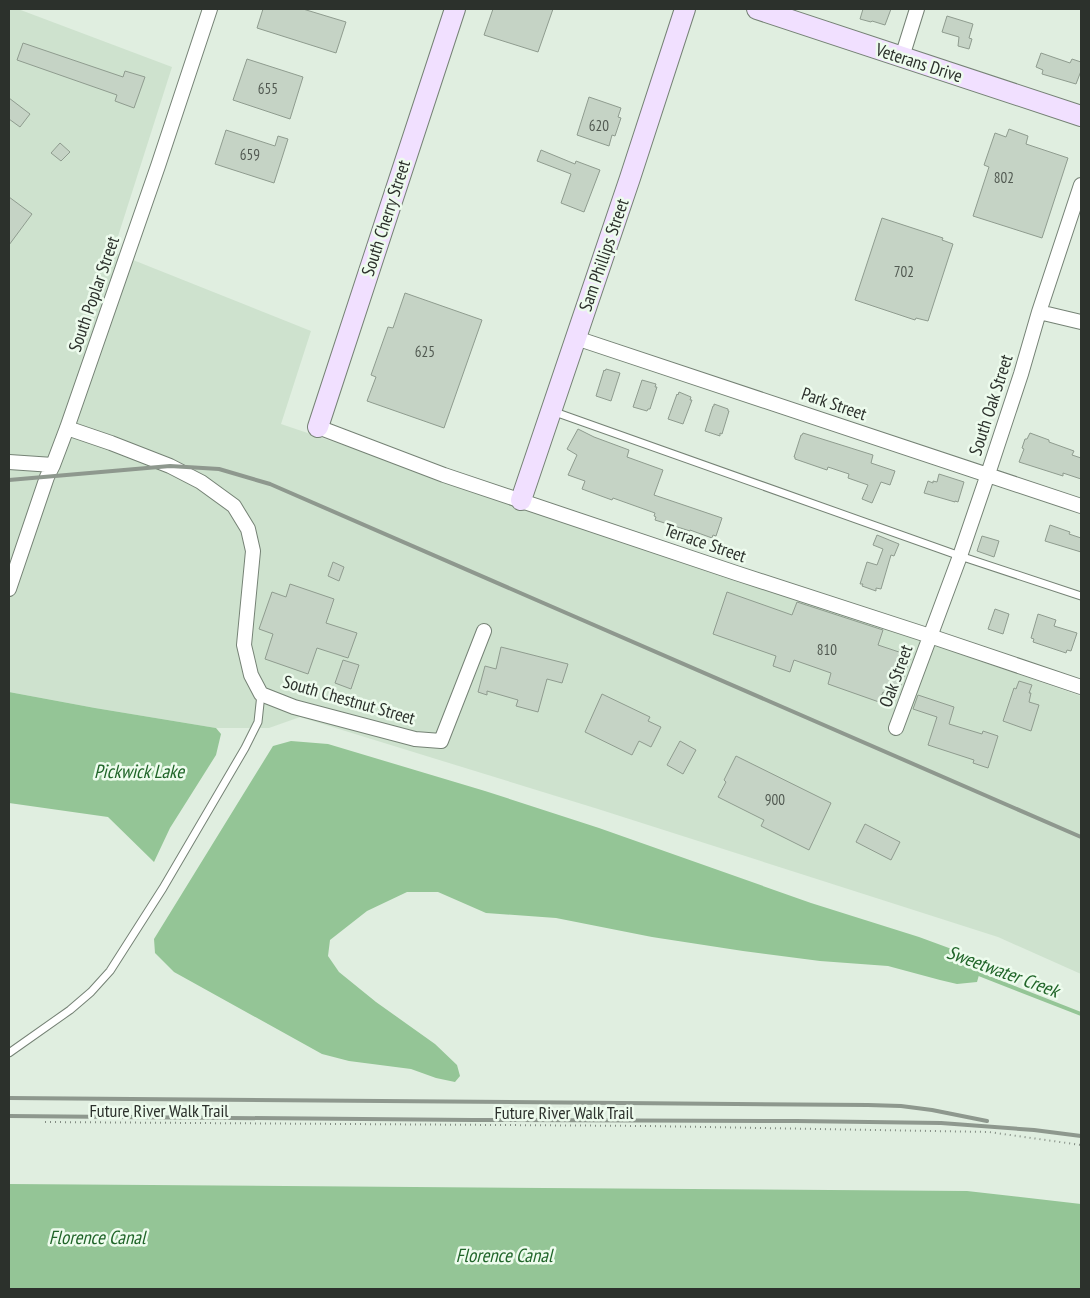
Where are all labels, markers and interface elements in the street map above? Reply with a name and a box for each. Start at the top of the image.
street label: Veterans Drive [872,37,965,87]
house number: 655 [258,79,278,98]
house number: 620 [589,116,609,135]
house number: 659 [240,145,260,164]
street label: South Cherry Street [356,157,415,279]
house number: 802 [994,168,1014,187]
street label: Sam Phillips Street [573,195,634,314]
street label: South Poplar Street [63,233,124,355]
house number: 702 [894,262,914,281]
house number: 625 [415,342,435,361]
street label: South Oak Street [963,351,1018,458]
street label: Park Street [799,382,870,425]
street label: Terrace Street [661,518,749,567]
house number: 810 [817,640,837,659]
street label: Oak Street [874,641,917,710]
street label: South Chestnut Street [280,670,418,729]
water label: Pickwick Lake [94,759,185,783]
house number: 900 [765,790,785,809]
water label: Sweetwater Creek [944,940,1065,1003]
street label: Future River Walk Trail [89,1099,229,1122]
street label: Future River Walk Trail [494,1101,634,1124]
water label: Florence Canal [49,1225,147,1249]
water label: Florence Canal [456,1243,554,1267]

